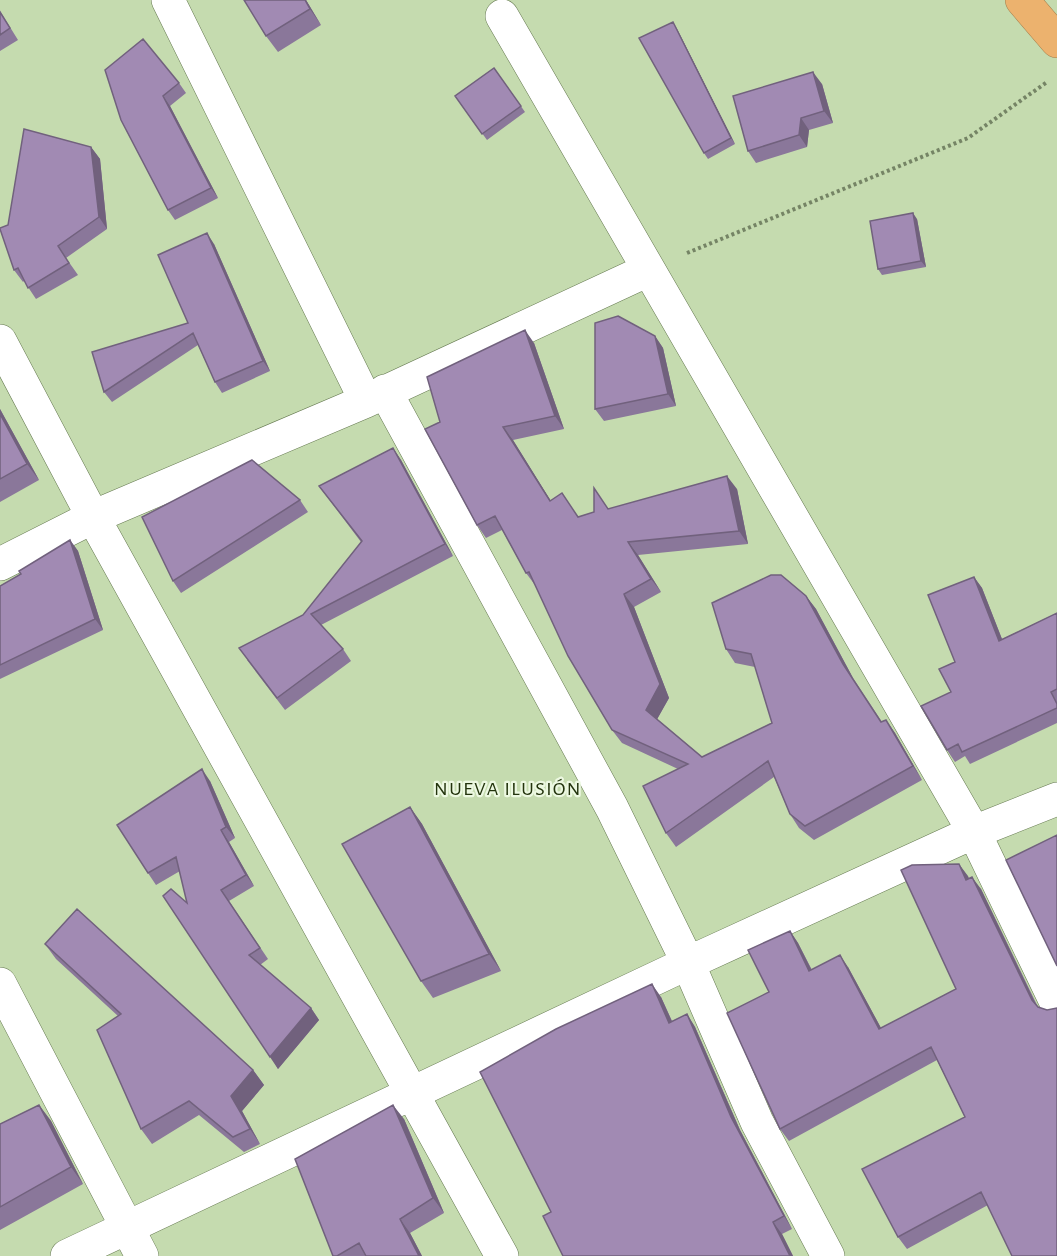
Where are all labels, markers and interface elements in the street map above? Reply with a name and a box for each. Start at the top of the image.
district label: NUEVA ILUSIÓN [434,778,582,799]

